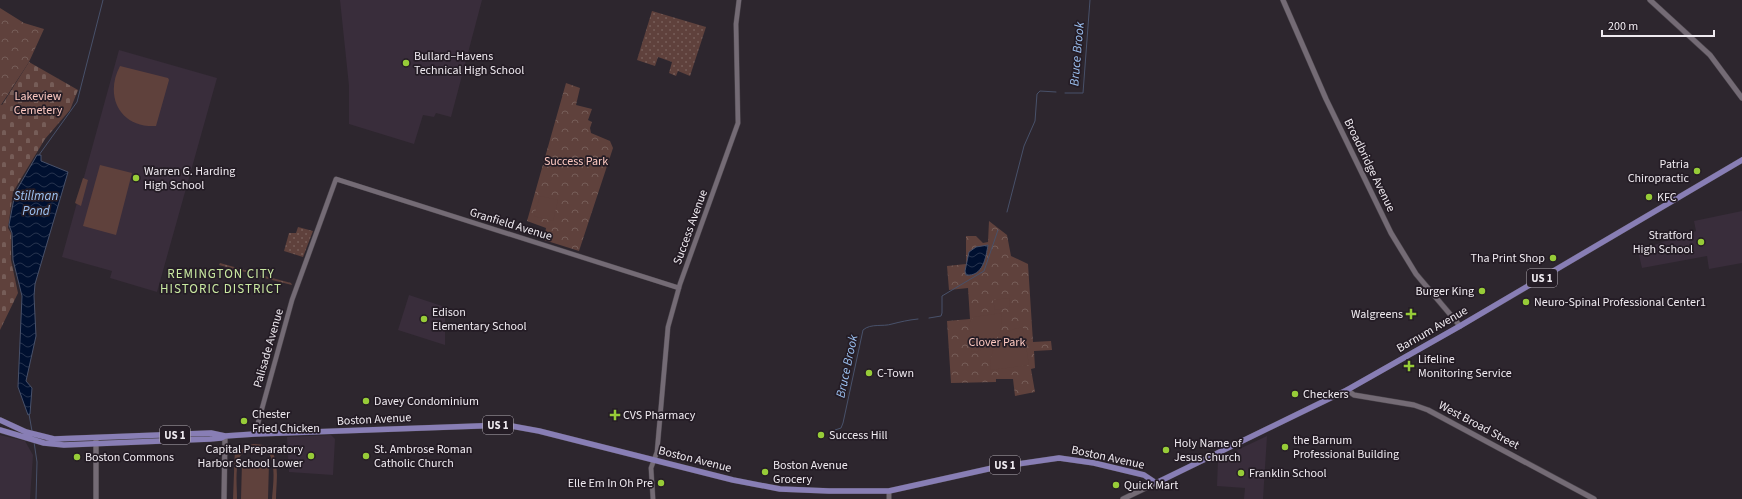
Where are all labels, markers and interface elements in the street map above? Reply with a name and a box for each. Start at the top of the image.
scale bar [1602,12,1714,38]
text: 200 m [1608,18,1638,35]
water label: Bruce Brook [1065,21,1089,87]
place label: Bullard–Havens Technical High School [414,48,524,79]
marker: Bullard–Havens Technical High School [401,58,411,68]
park label: Lakeview Cemetery [14,88,63,119]
street label: Broadbridge Avenue [1340,116,1400,215]
park label: Success Park [544,153,608,170]
place label: Patria Chiropractic [1628,156,1690,187]
place label: Warren G. Harding High School [144,163,235,194]
marker: Patria Chiropractic [1692,166,1702,176]
marker: Warren G. Harding High School [131,173,141,183]
water label: Stillman Pond [14,187,58,220]
street label: Success Avenue [669,187,712,267]
place label: KFC [1657,189,1677,206]
marker: KFC [1644,192,1654,202]
street label: Granfield Avenue [468,204,554,245]
place label: Stratford High School [1633,227,1693,258]
marker: Stratford High School [1696,237,1706,247]
place label: Tha Print Shop [1471,250,1545,267]
marker: Tha Print Shop [1548,253,1558,263]
district label: REMINGTON CITY HISTORIC DISTRICT [160,265,282,298]
road number: US 1 [1527,269,1557,287]
place label: Burger King [1415,283,1474,300]
marker: Burger King [1477,286,1487,296]
place label: Neuro-Spinal Professional Center1 [1534,294,1706,311]
marker: Neuro-Spinal Professional Center1 [1521,297,1531,307]
street label: Barnum Avenue [1393,302,1471,357]
place label: Edison Elementary School [432,304,527,335]
place label: Walgreens [1351,306,1403,323]
street label: Palisade Avenue [249,307,288,390]
marker: Walgreens [1406,309,1416,319]
marker: Edison Elementary School [419,314,429,324]
water label: Bruce Brook [831,332,863,400]
park label: Clover Park [969,334,1025,351]
place label: Lifeline Monitoring Service [1418,351,1512,382]
marker: Lifeline Monitoring Service [1403,360,1415,372]
place label: C-Town [877,365,914,382]
marker: C-Town [864,368,874,378]
place label: Checkers [1303,386,1349,403]
marker: Checkers [1290,389,1300,399]
place label: Davey Condominium [374,393,479,410]
marker: Davey Condominium [361,396,371,406]
street label: West Broad Street [1435,397,1522,454]
place label: Chester Fried Chicken [252,406,320,437]
place label: CVS Pharmacy [623,407,696,424]
street label: Boston Avenue [336,409,412,430]
marker: CVS Pharmacy [610,410,620,420]
marker: Chester Fried Chicken [239,416,249,426]
road number: US 1 [483,416,513,434]
road number: US 1 [160,426,190,444]
place label: Success Hill [829,427,888,444]
marker: Success Hill [816,430,826,440]
place label: the Barnum Professional Building [1293,432,1399,463]
place label: Holy Name of Jesus Church [1174,435,1242,466]
place label: Capital Preparatory Harbor School Lower [198,441,304,472]
place label: St. Ambrose Roman Catholic Church [374,441,472,472]
street label: Boston Avenue [1070,441,1146,474]
street label: Boston Avenue [657,442,733,477]
marker: the Barnum Professional Building [1280,442,1290,452]
marker: Holy Name of Jesus Church [1161,445,1171,455]
place label: Boston Commons [85,449,174,466]
marker: Capital Preparatory Harbor School Lower [306,451,316,461]
marker: St. Ambrose Roman Catholic Church [361,451,371,461]
marker: Boston Commons [72,452,82,462]
road number: US 1 [990,456,1020,474]
place label: Boston Avenue Grocery [773,457,848,488]
place label: Franklin School [1249,465,1327,482]
marker: Boston Avenue Grocery [760,467,770,477]
marker: Franklin School [1236,468,1246,478]
place label: Elle Em In Oh Pre [568,475,653,492]
place label: Quick Mart [1124,477,1178,494]
marker: Elle Em In Oh Pre [656,478,666,488]
marker: Quick Mart [1111,480,1121,490]

